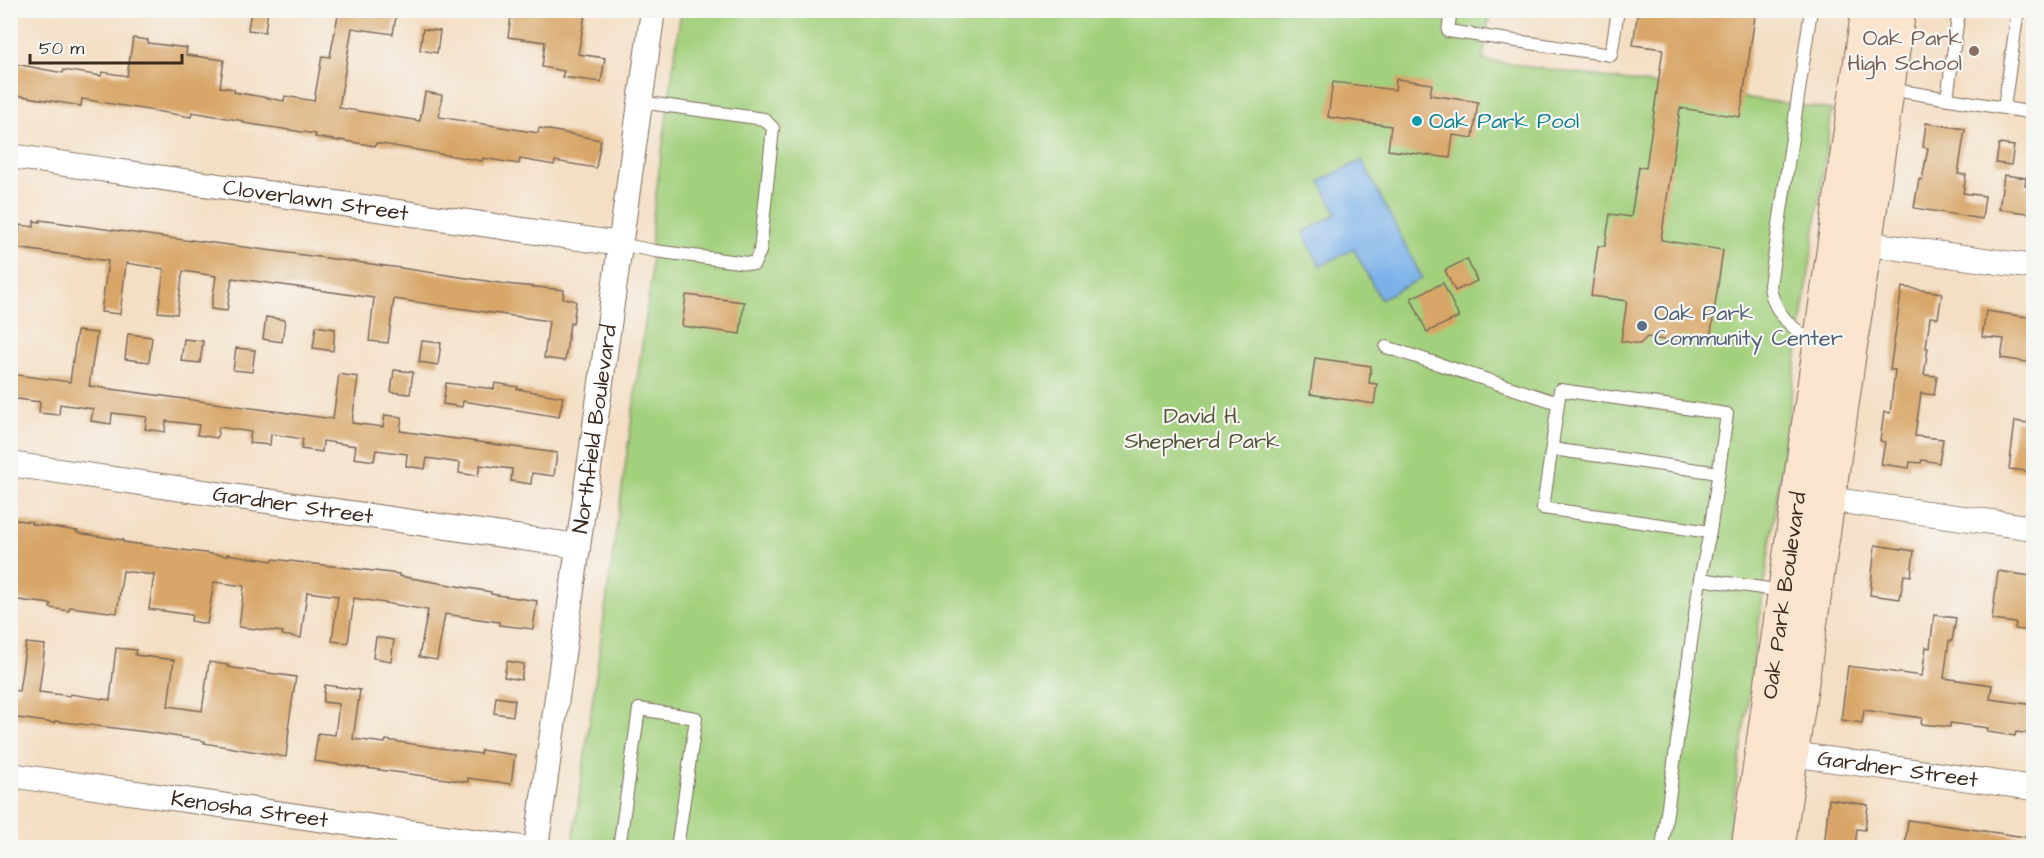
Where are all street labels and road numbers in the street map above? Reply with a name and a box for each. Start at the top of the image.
street label: Cloverlawn Street [221,171,411,229]
street label: Northfield Boulevard [565,323,624,535]
street label: Gardner Street [211,478,375,532]
street label: Oak Park Boulevard [1754,490,1814,701]
street label: Gardner Street [1816,742,1980,795]
street label: Kenosha Street [169,783,330,836]

